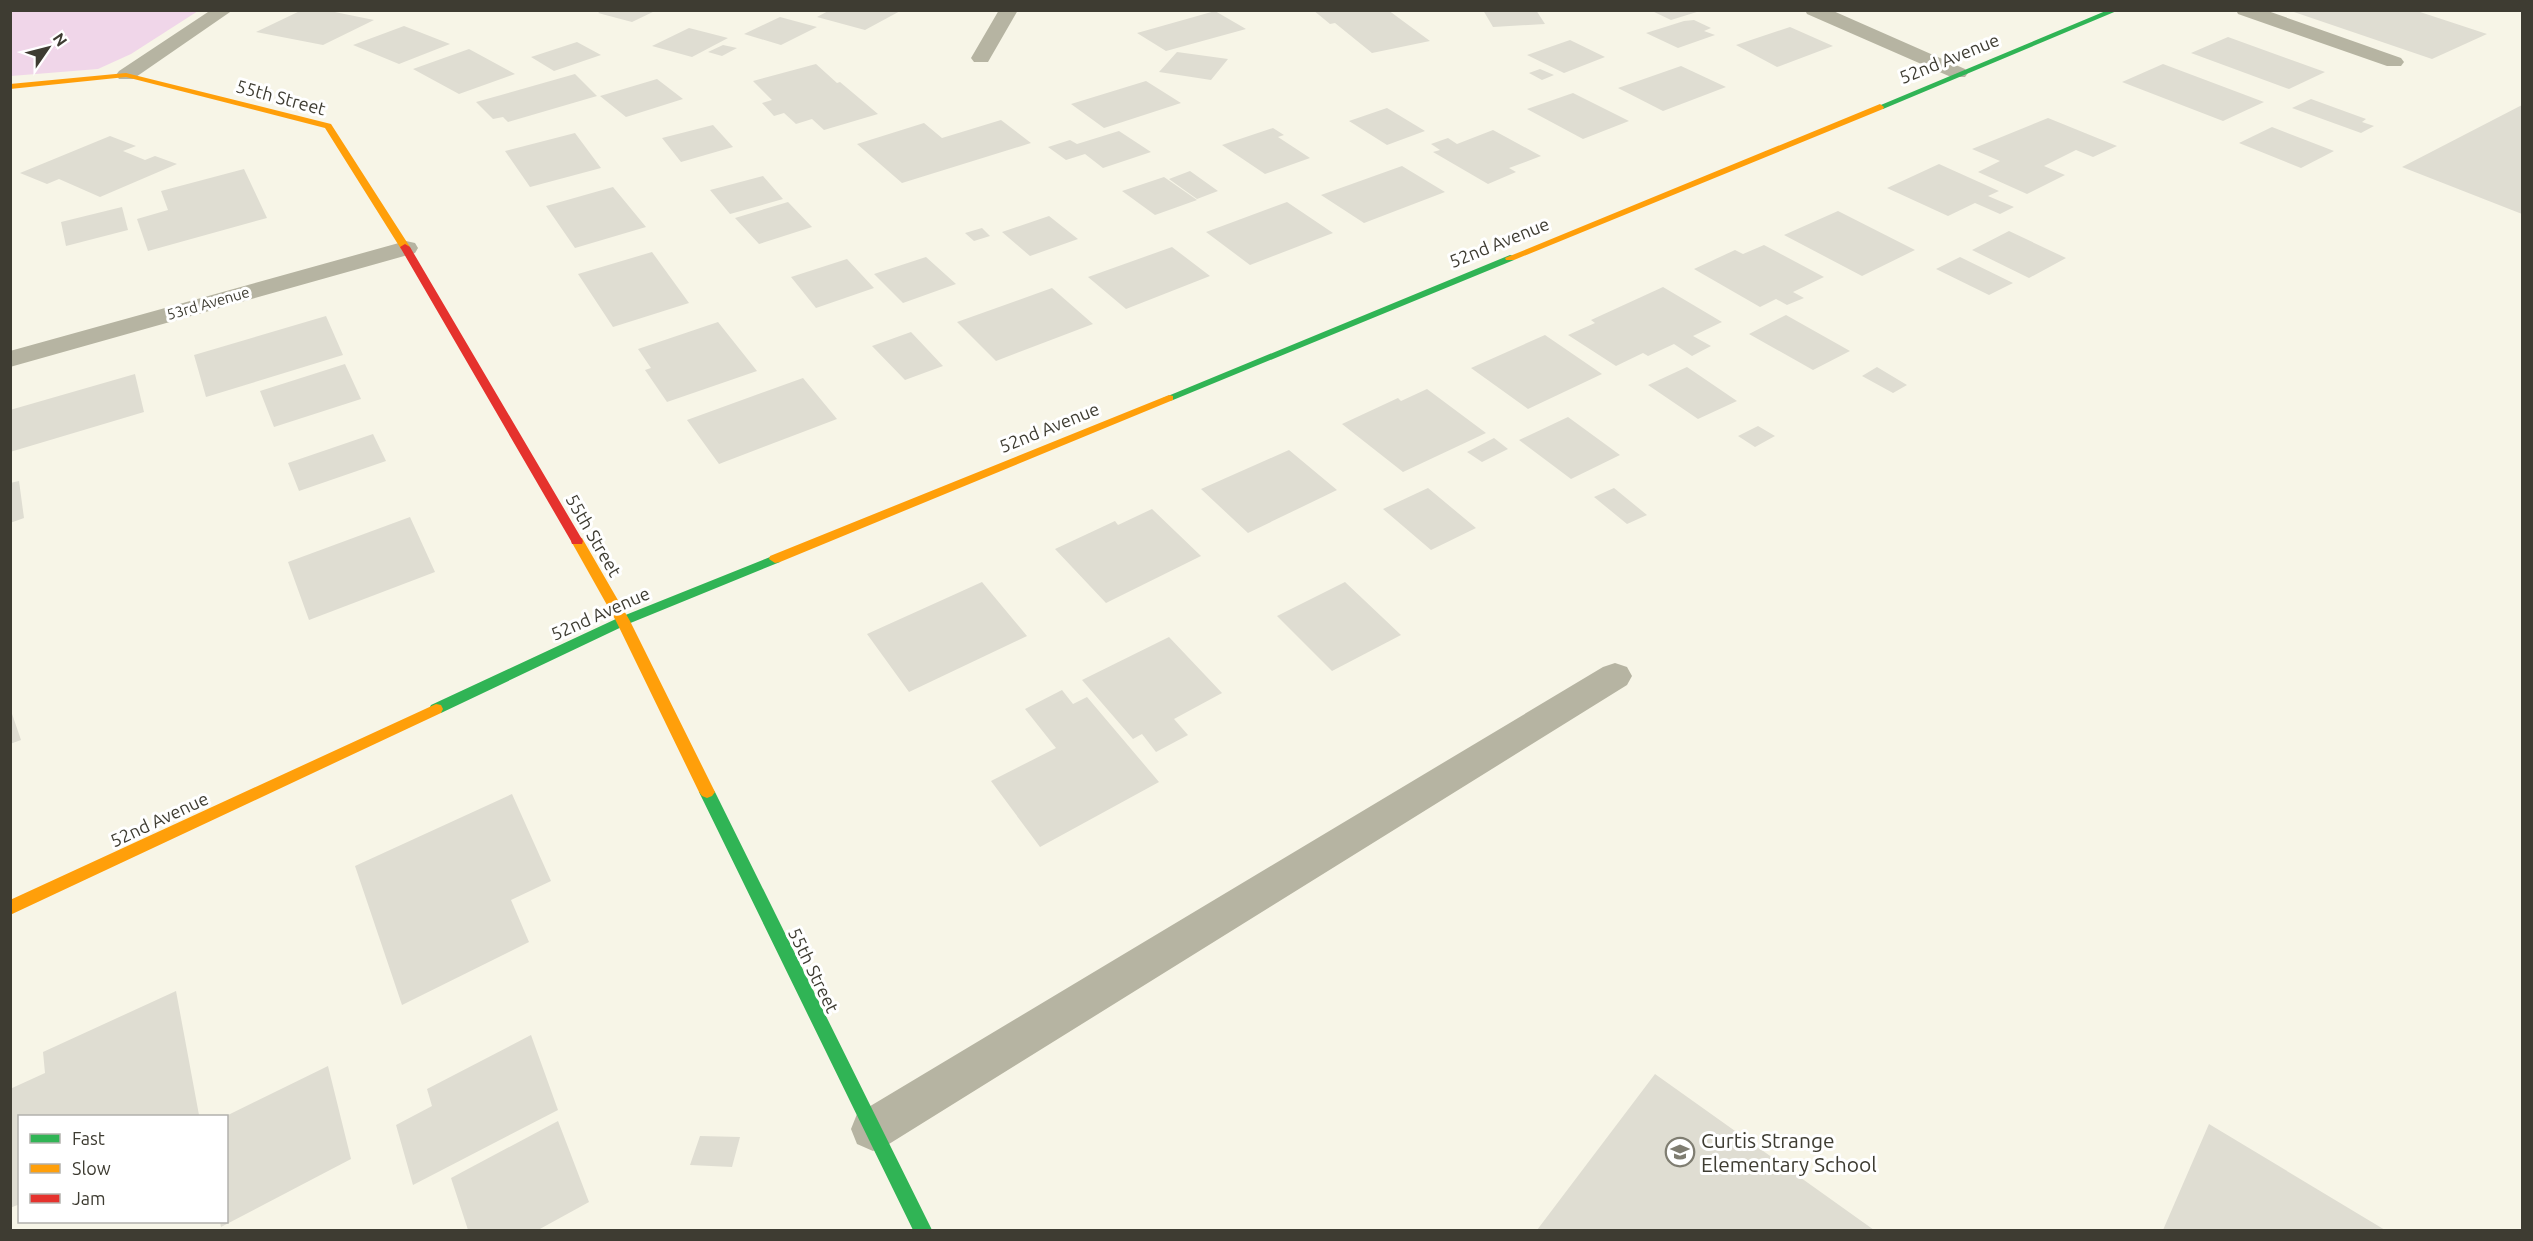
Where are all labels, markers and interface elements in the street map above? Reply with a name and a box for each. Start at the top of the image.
north arrow [18,18,78,78]
text: N [49,29,71,49]
street label: 52nd Avenue [1896,29,2002,87]
street label: 55th Street [234,75,328,119]
street label: 52nd Avenue [1446,213,1552,271]
street label: 53rd Avenue [165,283,251,323]
street label: 52nd Avenue [996,398,1102,456]
street label: 55th Street [562,490,626,580]
street label: 52nd Avenue [548,582,652,644]
street label: 52nd Avenue [107,788,211,850]
street label: 55th Street [785,924,843,1016]
legend [18,1115,228,1223]
text: Fast [72,1128,105,1148]
place label: Curtis Strange Elementary School [1701,1128,1877,1176]
school or university icon: Curtis Strange Elementary School [1664,1136,1696,1168]
text: Slow [72,1158,111,1178]
text: Jam [72,1188,106,1208]

